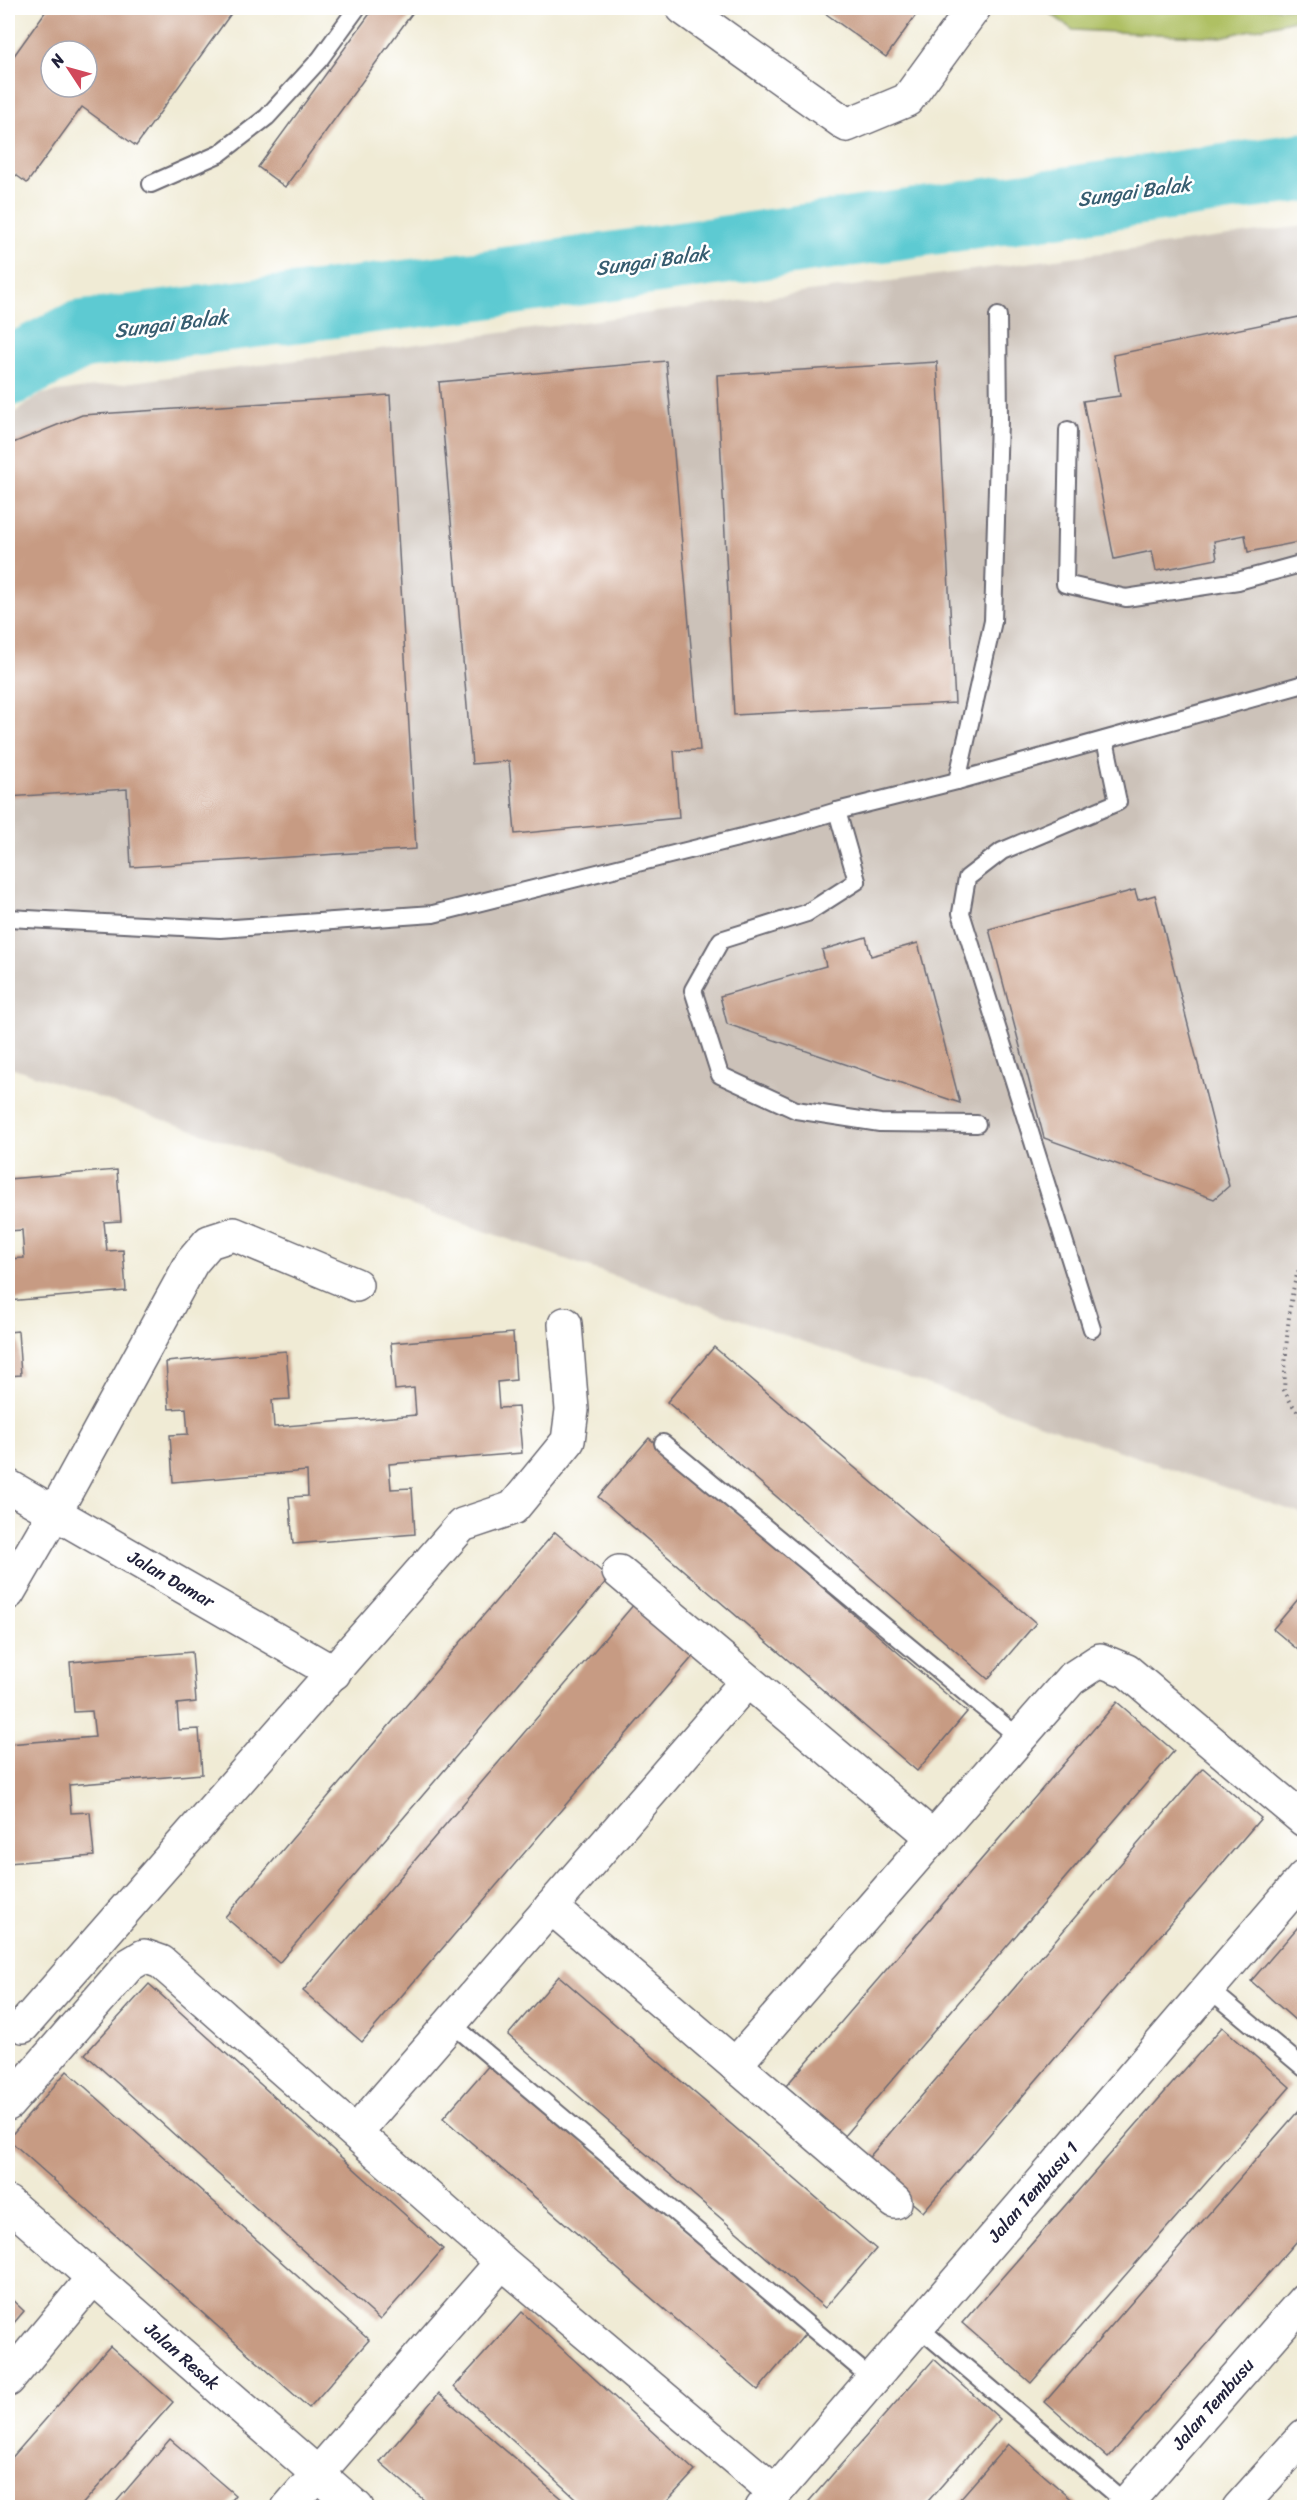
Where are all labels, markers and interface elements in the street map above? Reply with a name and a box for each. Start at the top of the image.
north arrow [39,39,99,99]
text: N [42,47,73,74]
water label: Sungai Balak [1075,166,1195,217]
water label: Sungai Balak [593,235,713,286]
water label: Sungai Balak [112,299,232,348]
street label: Jalan Damar [121,1541,222,1618]
street label: Jalan Tembusu 1 [979,2134,1087,2251]
street label: Jalan Resak [136,2313,227,2398]
street label: Jalan Tembusu [1163,2350,1263,2458]

